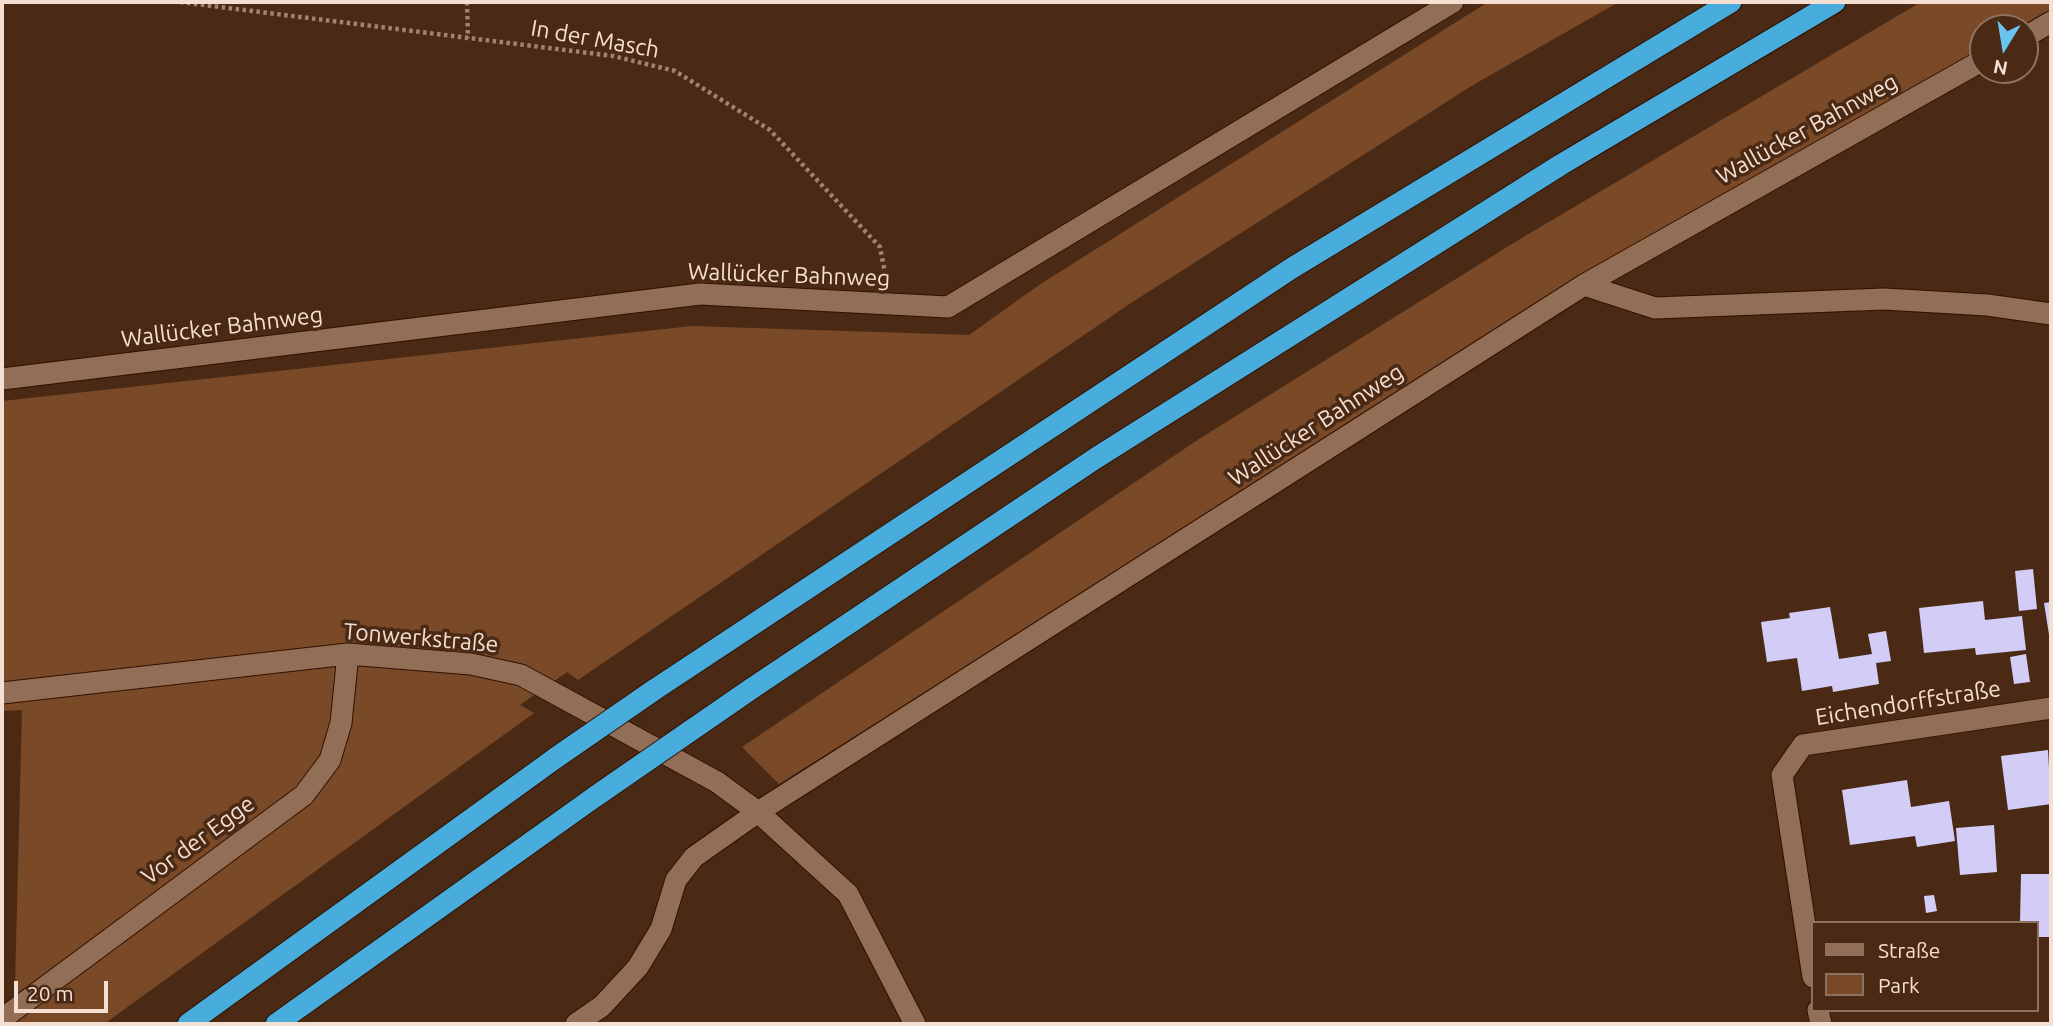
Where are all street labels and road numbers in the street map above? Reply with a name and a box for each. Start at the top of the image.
street label: In der Masch [529,14,661,64]
street label: Wallücker Bahnweg [1712,68,1902,190]
street label: Wallücker Bahnweg [687,258,891,292]
street label: Wallücker Bahnweg [120,301,324,353]
street label: Wallücker Bahnweg [1223,358,1409,492]
street label: Tonwerkstraße [342,617,500,659]
street label: Eichendorffstraße [1813,675,2003,731]
street label: Vor der Egge [136,790,260,890]

